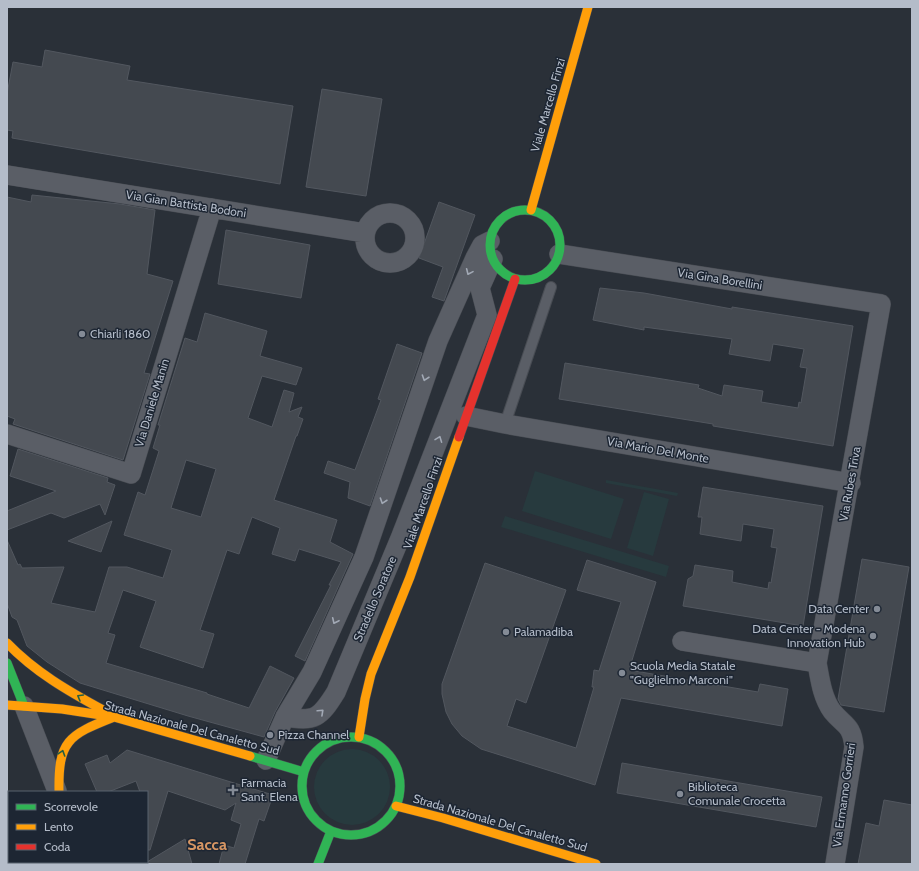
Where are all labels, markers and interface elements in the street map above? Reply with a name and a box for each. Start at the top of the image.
street label: Viale Marcello Finzi [527,56,568,153]
street label: Via Gian Battista Bodoni [125,187,247,220]
street label: Via Gina Borellini [677,264,764,293]
one-way arrow [465,268,473,275]
place label: Chiarli 1860 [90,326,150,341]
marker: Chiarli 1860 [77,329,87,339]
street label: Via Daniele Manin [131,357,172,449]
one-way arrow [422,374,430,381]
street label: Via Mario Del Monte [606,433,710,466]
one-way arrow [434,436,442,443]
street label: Via Rubes Triva [836,445,864,523]
street label: Viale Marcello Finzi [400,455,445,551]
one-way arrow [380,497,388,504]
street label: Stradello Soratore [350,554,399,644]
place label: Data Center [808,601,869,616]
marker: Data Center [872,604,882,614]
one-way arrow [331,618,339,625]
place label: Data Center - Modena Innovation Hub [752,621,865,650]
place label: Palamadiba [514,624,573,639]
marker: Palamadiba [501,627,511,637]
marker: Data Center - Modena Innovation Hub [868,631,878,641]
place label: Scuola Media Statale "Guglielmo Marconi" [630,658,735,687]
marker: Scuola Media Statale "Guglielmo Marconi" [617,668,627,678]
one-way arrow [77,695,84,702]
street label: Strada Nazionale Del Canaletto Sud [103,697,281,758]
one-way arrow [316,709,324,717]
place label: Pizza Channel [278,727,349,742]
marker: Pizza Channel [265,730,275,740]
street label: Via Ermanno Gorrieri [829,742,858,848]
one-way arrow [57,750,66,757]
place label: Farmacia Sant. Elena [241,775,298,804]
place label: Biblioteca Comunale Crocetta [688,779,786,808]
marker: Farmacia Sant. Elena [228,785,238,795]
marker: Biblioteca Comunale Crocetta [675,789,685,799]
street label: Strada Nazionale Del Canaletto Sud [411,790,589,855]
legend [8,791,148,863]
text: Scorrevole [44,799,98,814]
text: Lento [44,819,74,834]
district label: Sacca [187,835,227,854]
text: Coda [44,839,70,854]

